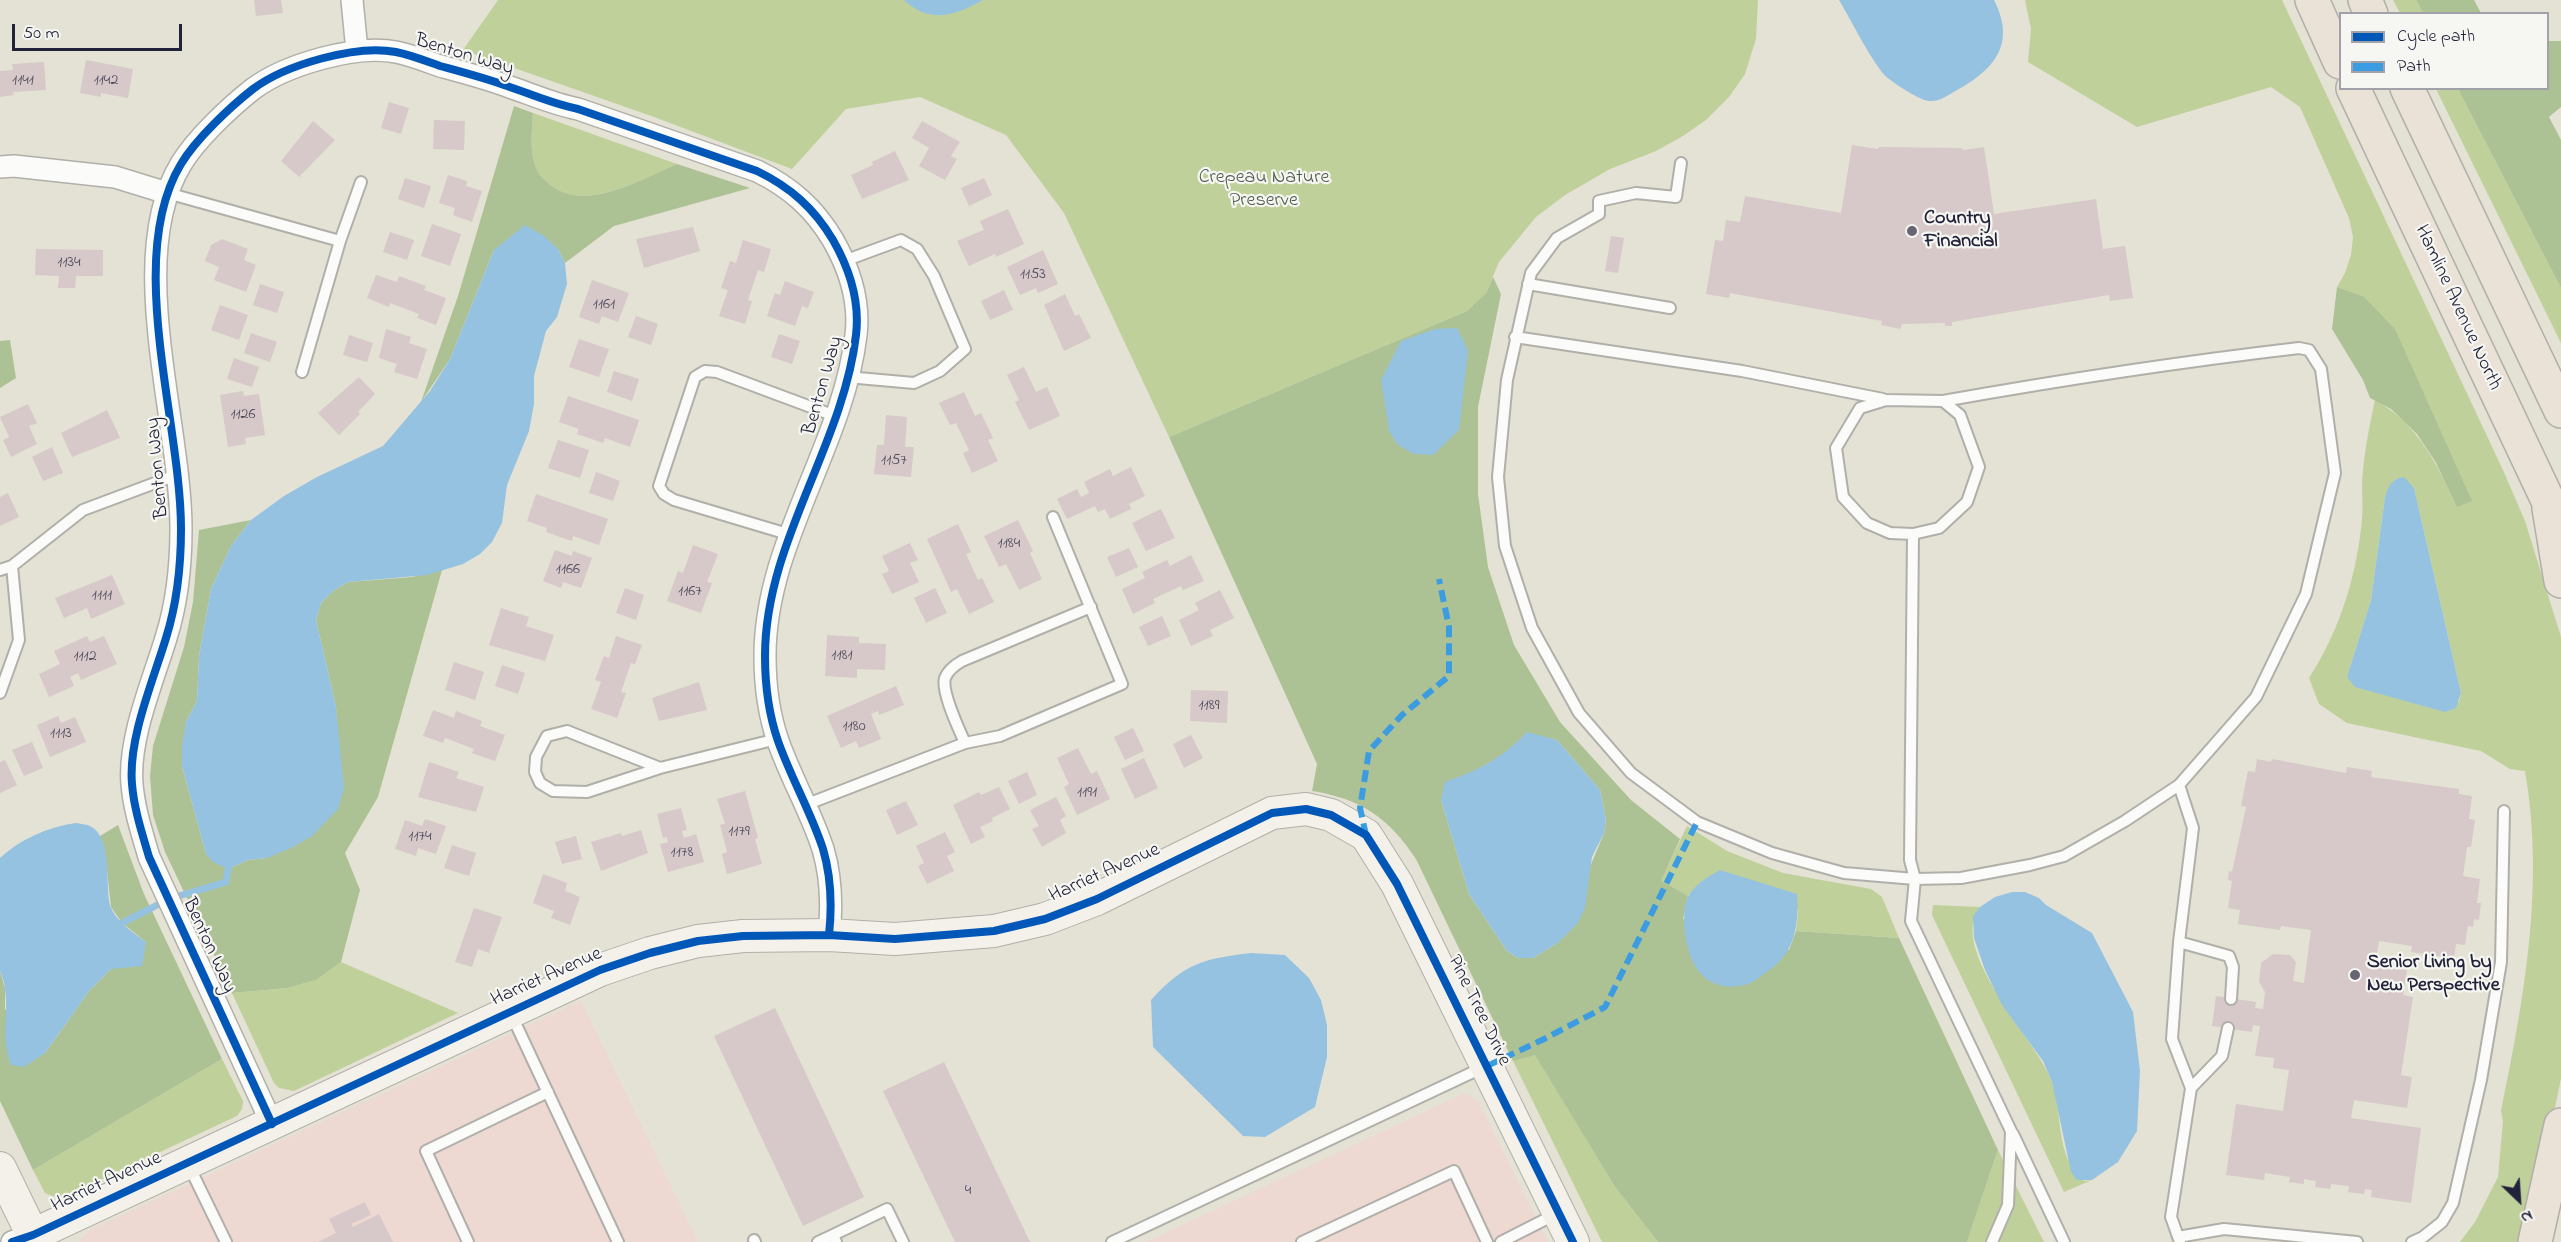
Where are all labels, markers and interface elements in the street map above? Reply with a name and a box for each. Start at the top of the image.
scale bar [15,12,184,50]
legend [2339,12,2549,90]
text: 50 m [23,21,60,47]
text: Cycle path [2397,24,2475,50]
street label: Benton Way [412,30,516,82]
text: Path [2397,54,2431,80]
house number: 1141 [12,71,34,91]
house number: 1142 [94,71,118,91]
park label: Crepeau Nature Preserve [1199,167,1329,214]
place label: Country Financial [1924,208,1998,255]
street label: Hamline Avenue North [2408,221,2506,395]
marker: Country Financial [1905,224,1919,238]
house number: 1134 [57,253,81,273]
house number: 1153 [1020,265,1046,285]
house number: 1161 [593,295,615,315]
street label: Benton Way [798,334,850,438]
house number: 1126 [230,405,256,425]
street label: Benton Way [143,416,175,520]
house number: 1157 [881,451,907,471]
house number: 1184 [998,534,1020,554]
house number: 1166 [556,560,580,580]
house number: 1167 [678,582,702,602]
house number: 1111 [92,586,112,606]
house number: 1181 [831,646,853,666]
house number: 1112 [73,647,97,667]
house number: 1189 [1199,696,1219,716]
house number: 1180 [842,717,866,737]
house number: 1113 [50,724,72,744]
house number: 1191 [1077,783,1097,803]
house number: 1179 [728,822,750,842]
house number: 1174 [408,827,432,847]
street label: Harriet Avenue [1046,839,1164,909]
house number: 1178 [671,843,693,863]
street label: Benton Way [176,895,240,997]
street label: Harriet Avenue [488,943,606,1013]
street label: Pine Tree Drive [1441,952,1515,1070]
place label: Senior Living by New Perspective [2367,952,2500,999]
marker: Senior Living by New Perspective [2348,968,2362,982]
street label: Harriet Avenue [48,1147,166,1219]
north arrow [2489,1170,2549,1230]
house number: 4 [965,1181,971,1201]
text: N [2517,1203,2537,1229]

